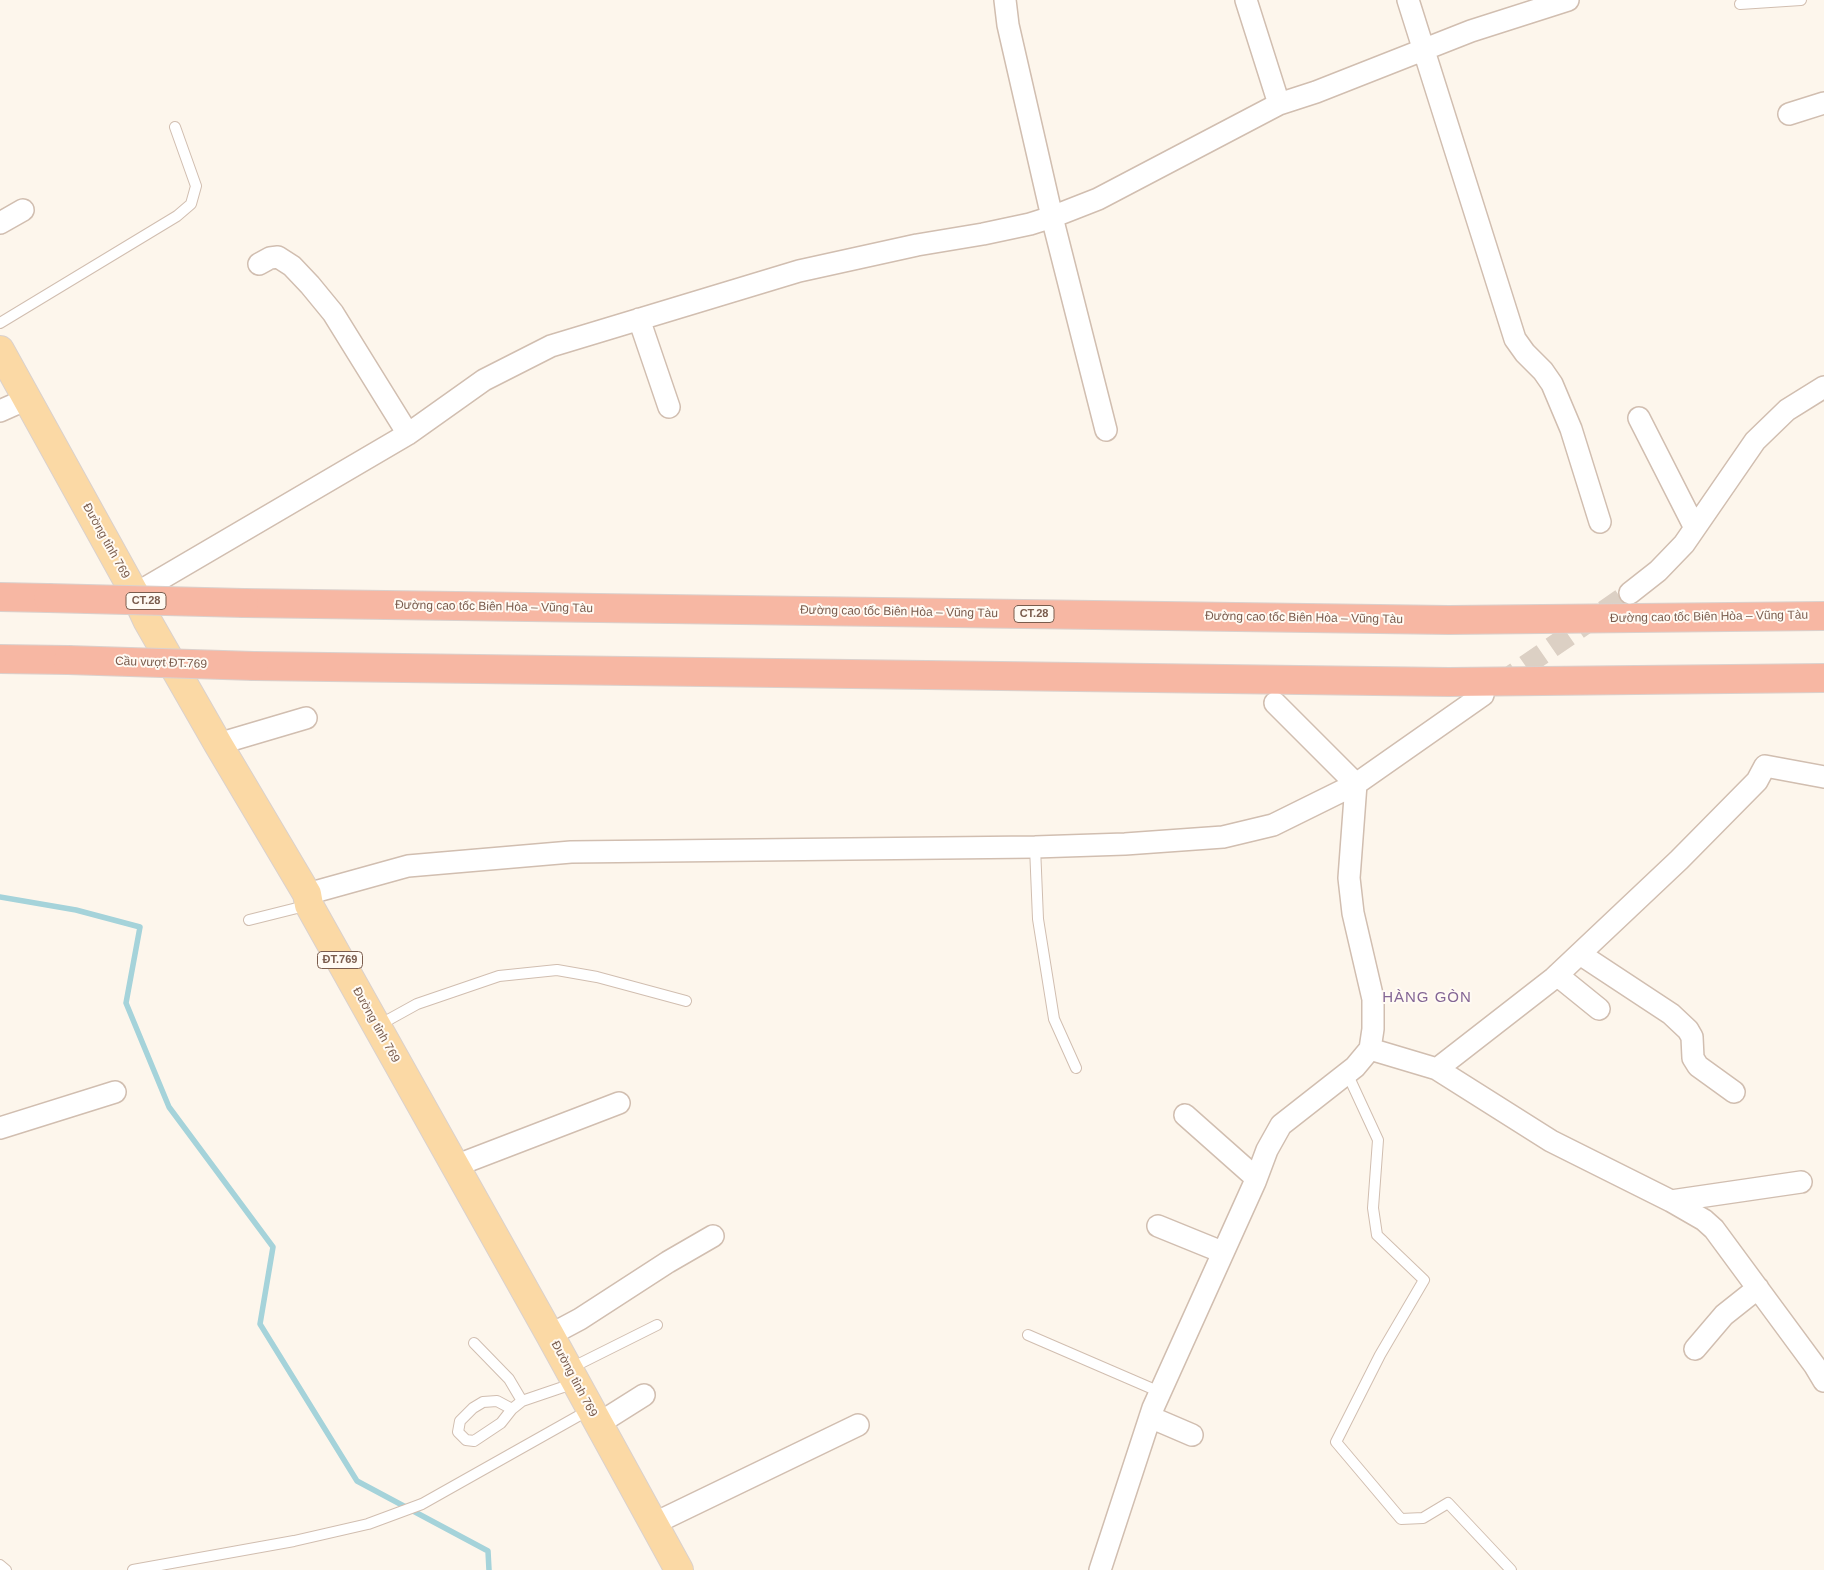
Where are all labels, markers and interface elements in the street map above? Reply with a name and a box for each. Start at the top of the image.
street label: Đường tỉnh 769 [79,501,133,581]
road number: CT.28 [126,592,166,610]
street label: Đường cao tốc Biên Hòa – Vũng Tàu [395,598,593,616]
street label: Đường cao tốc Biên Hòa – Vũng Tàu [800,603,998,621]
road number: CT.28 [1014,606,1054,622]
street label: Đường cao tốc Biên Hòa – Vũng Tàu [1610,608,1808,626]
street label: Đường cao tốc Biên Hòa – Vũng Tàu [1205,609,1403,627]
street label: Cầu vượt ĐT.769 [115,654,207,672]
road number: ĐT.769 [318,952,362,968]
street label: Đường tỉnh 769 [349,985,403,1065]
district label: HÀNG GÒN [1381,989,1473,1007]
street label: Đường tỉnh 769 [548,1339,600,1419]

